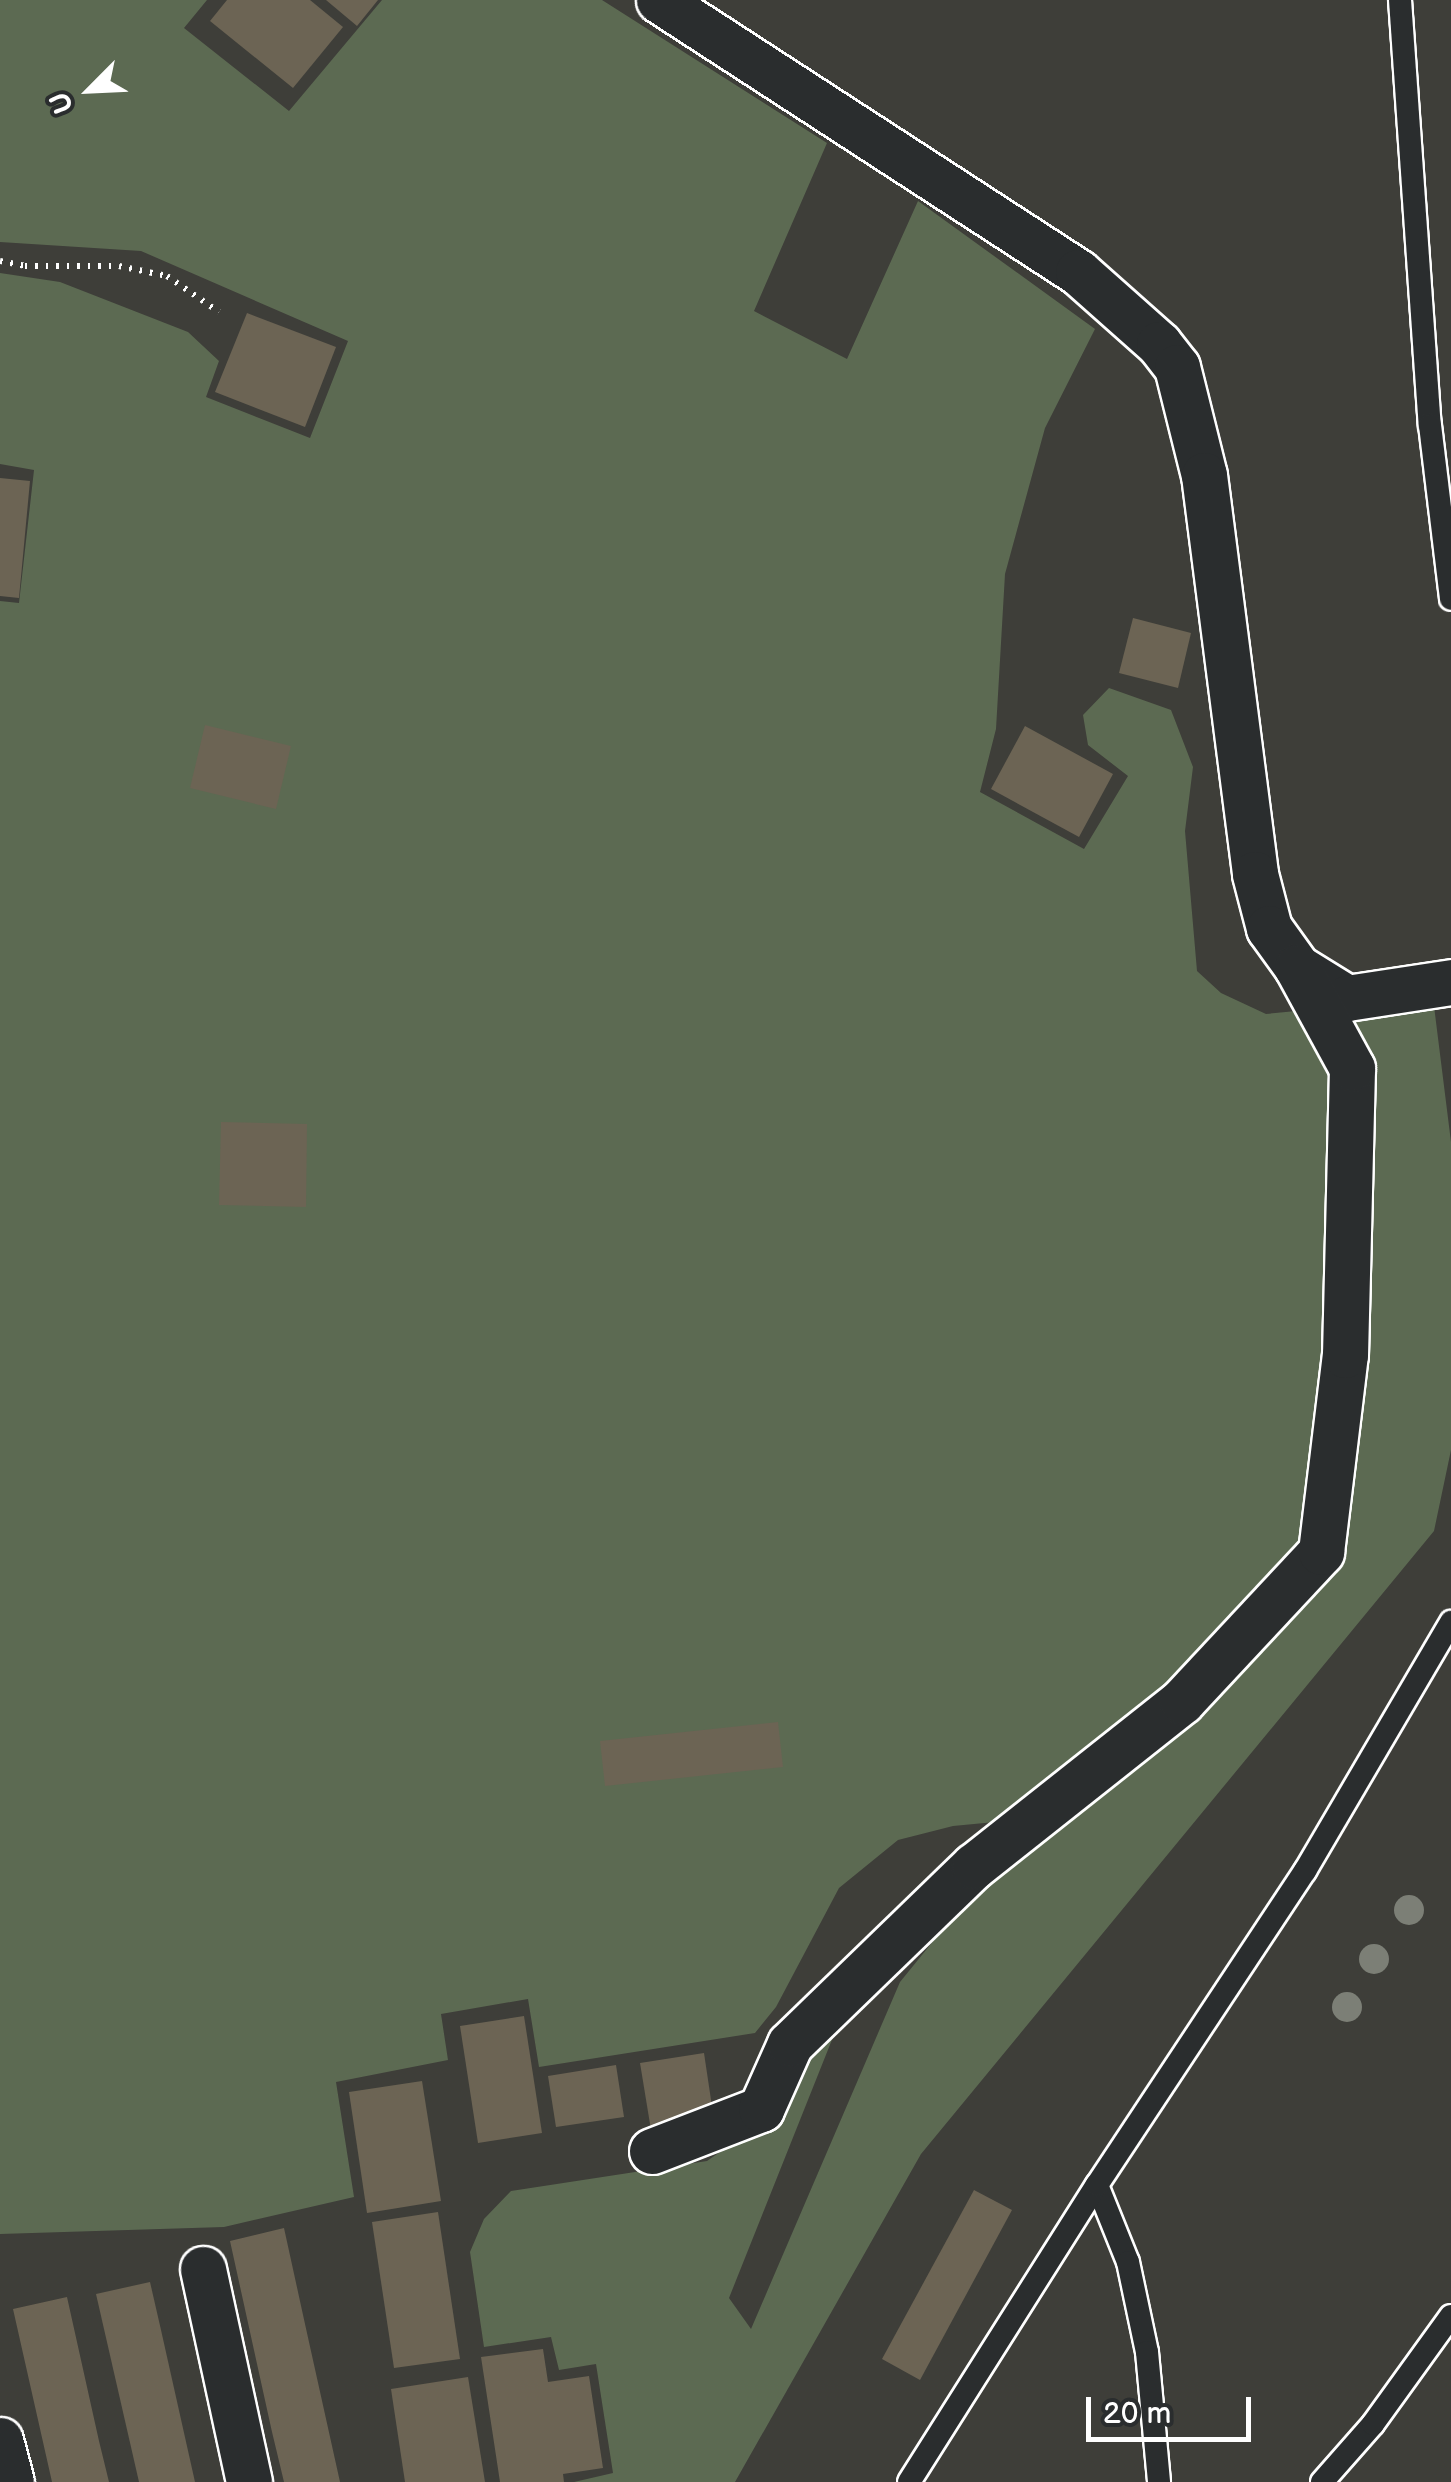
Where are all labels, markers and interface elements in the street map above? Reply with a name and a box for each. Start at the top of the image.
north arrow [40,40,140,140]
text: U [43,87,81,118]
scale bar [1091,2377,1256,2439]
text: 20 m [1103,2396,1171,2432]

